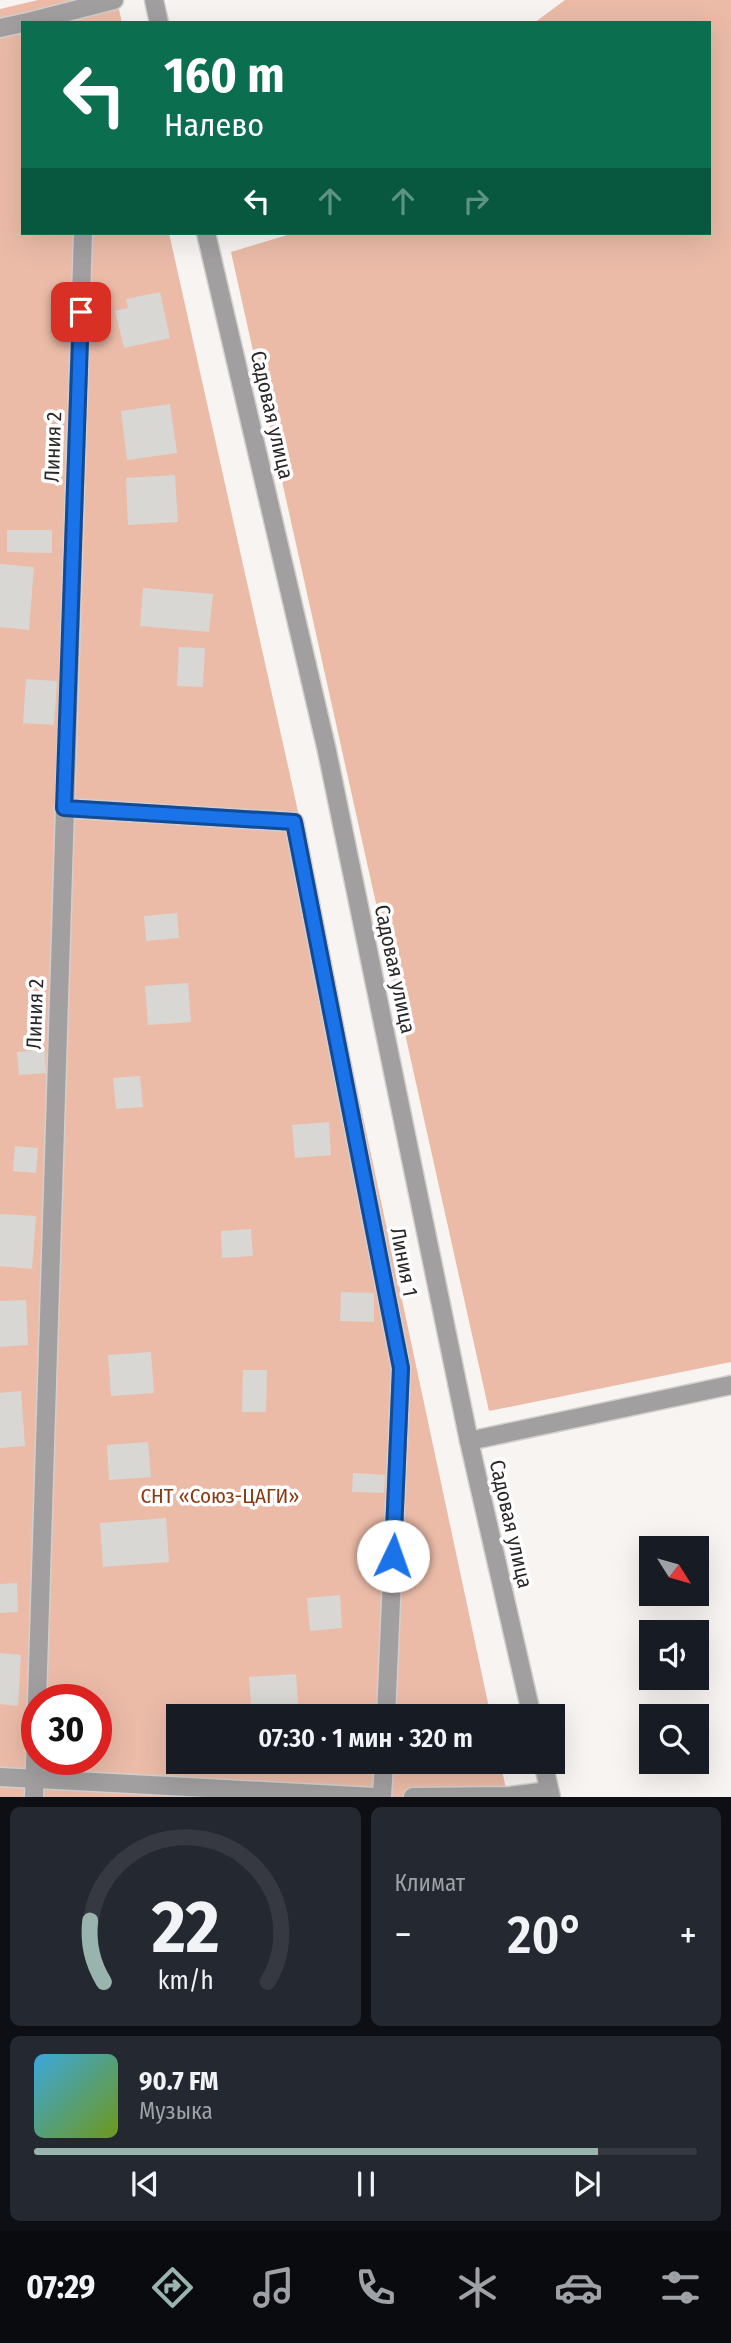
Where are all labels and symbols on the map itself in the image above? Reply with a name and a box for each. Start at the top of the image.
pin [51,282,111,342]
street label: Садовая улица [245,348,299,482]
street label: Линия 2 [39,411,67,483]
street label: Садовая улица [369,902,421,1036]
street label: Линия 2 [21,978,49,1050]
street label: Линия 1 [385,1225,423,1299]
street label: Садовая улица [484,1457,538,1591]
park label: СНТ «Союз-ЦАГИ» [140,1483,300,1509]
position arrow [356,1519,430,1593]
north arrow [639,1536,709,1606]
speed limit sign: 30 [21,1684,112,1775]

